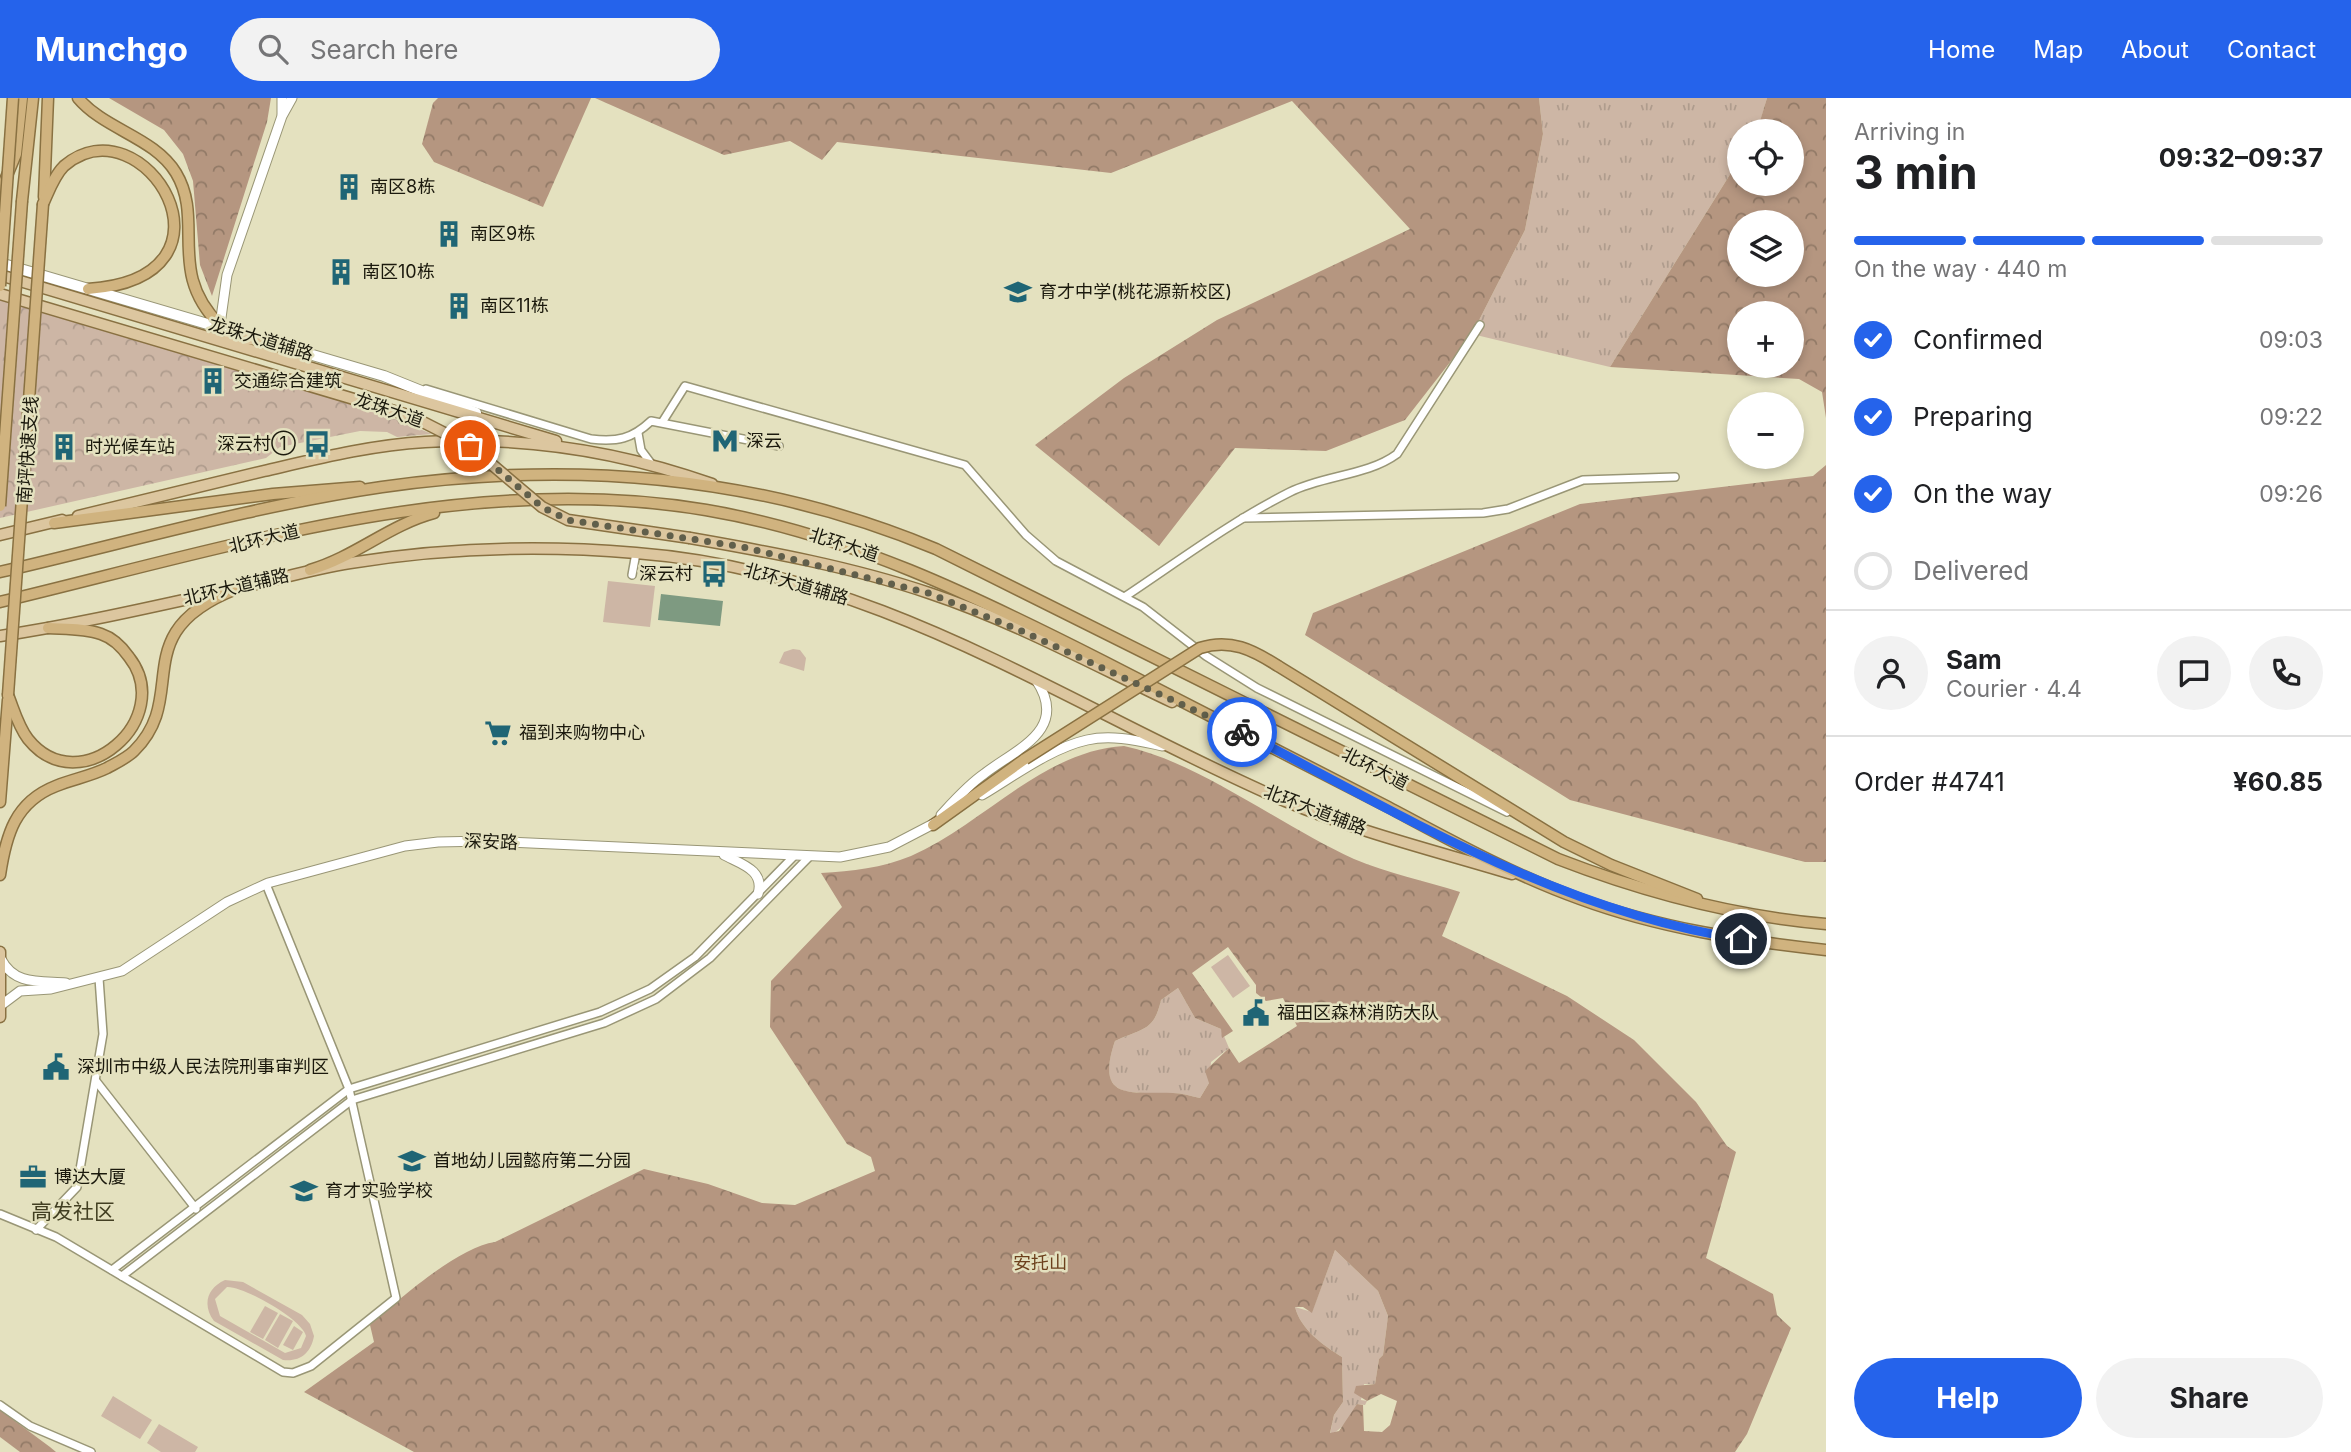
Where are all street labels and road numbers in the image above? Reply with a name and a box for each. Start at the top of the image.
street label: 龙珠大道辅路 [206,313,316,364]
street label: 龙珠大道 [352,388,427,431]
street label: 南坪快速支线 [13,395,42,505]
street label: 北环大道 [226,520,301,557]
street label: 北环大道 [807,523,882,566]
street label: 北环大道辅路 [741,559,851,608]
street label: 北环大道辅路 [181,564,291,609]
street label: 北环大道 [1338,743,1412,794]
street label: 北环大道辅路 [1261,780,1369,839]
street label: 深安路 [464,830,518,853]

